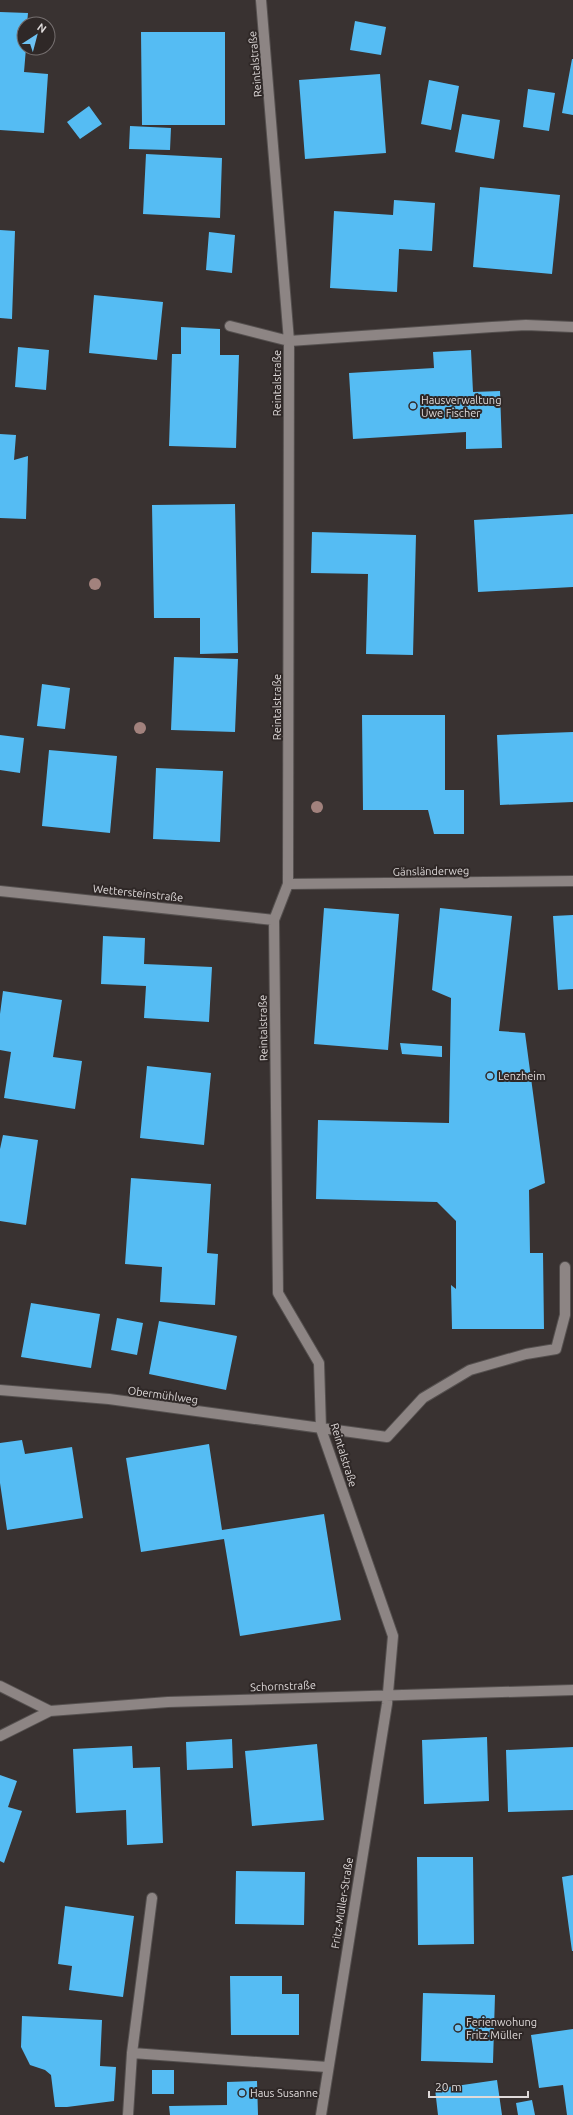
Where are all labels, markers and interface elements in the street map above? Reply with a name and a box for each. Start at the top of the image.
north arrow [16,16,56,56]
text: N [35,21,49,35]
street label: Reintalstraße [246,30,264,98]
street label: Reintalstraße [271,350,283,416]
place label: Hausverwaltung Uwe Fischer [421,394,501,419]
marker: Hausverwaltung Uwe Fischer [408,401,418,411]
street label: Reintalstraße [271,674,283,740]
street label: Gänsländerweg [393,864,469,878]
street label: Wettersteinstraße [92,882,184,904]
street label: Reintalstraße [256,995,270,1061]
place label: Lenzheim [498,1070,546,1082]
marker: Lenzheim [485,1071,495,1081]
street label: Obermühlweg [127,1384,199,1406]
street label: Reintalstraße [329,1422,359,1488]
street label: Schornstraße [250,1679,316,1693]
street label: Fritz-Müller-Straße [329,1856,355,1950]
place label: Ferienwohung Fritz Müller [466,2016,537,2041]
marker: Ferienwohung Fritz Müller [453,2023,463,2033]
scale bar [429,2073,528,2099]
text: 20 m [435,2080,462,2093]
place label: Haus Susanne [250,2087,318,2099]
marker: Haus Susanne [237,2088,247,2098]

